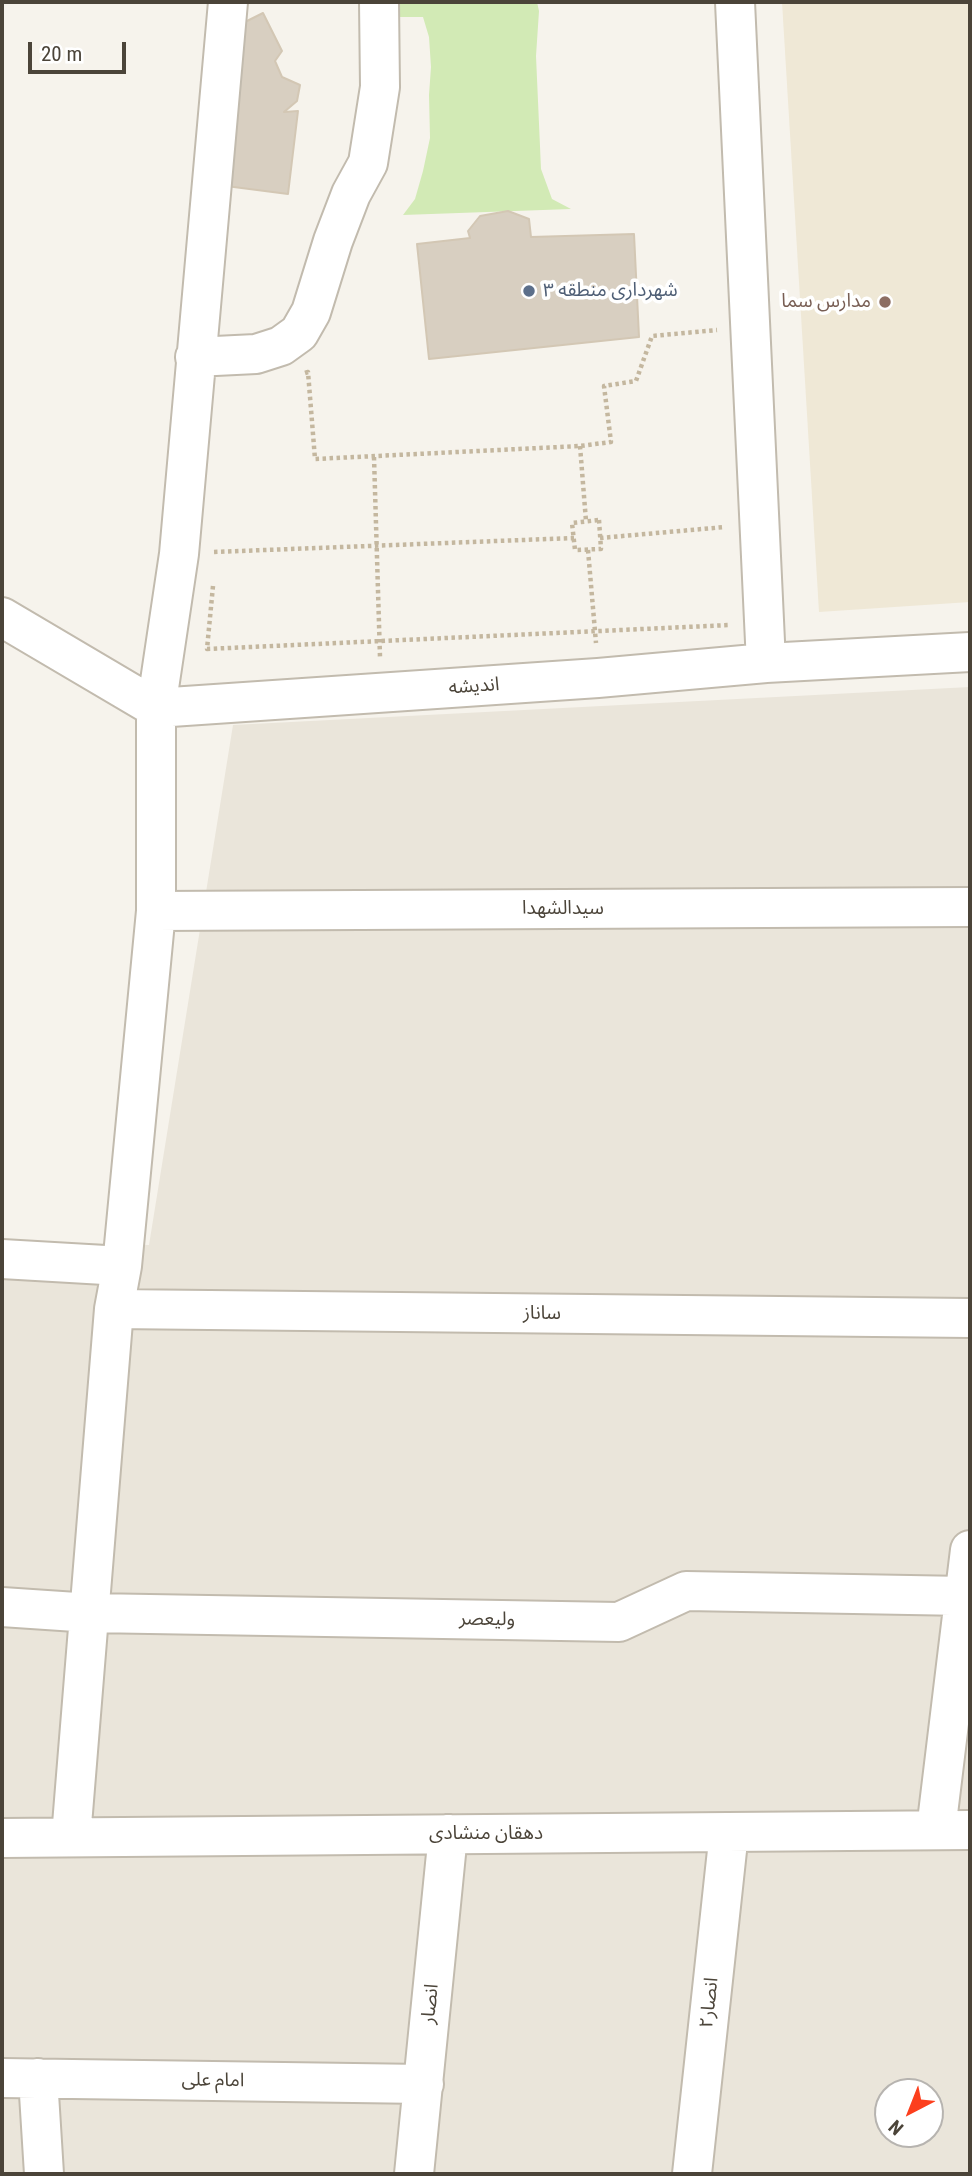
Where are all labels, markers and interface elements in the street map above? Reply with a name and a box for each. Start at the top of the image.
scale bar [32,28,130,72]
text: 20 m [41,42,82,66]
place label: شهرداری منطقه ۳ [543,280,678,302]
marker: شهرداری منطقه ۳ [521,283,537,299]
place label: مدارس سما [781,291,871,313]
marker: مدارس سما [877,294,893,310]
street label: اندیشه [448,674,500,700]
street label: سیدالشهدا [522,898,604,920]
street label: ساناز [523,1302,561,1326]
street label: ولیعصر [459,1608,515,1632]
street label: دهقان منشادی [429,1823,543,1845]
street label: انصار۲ [696,1976,724,2030]
street label: انصار [418,1983,444,2025]
street label: امام علی [181,2069,245,2093]
north arrow [874,2078,944,2148]
text: N [884,2115,908,2140]

